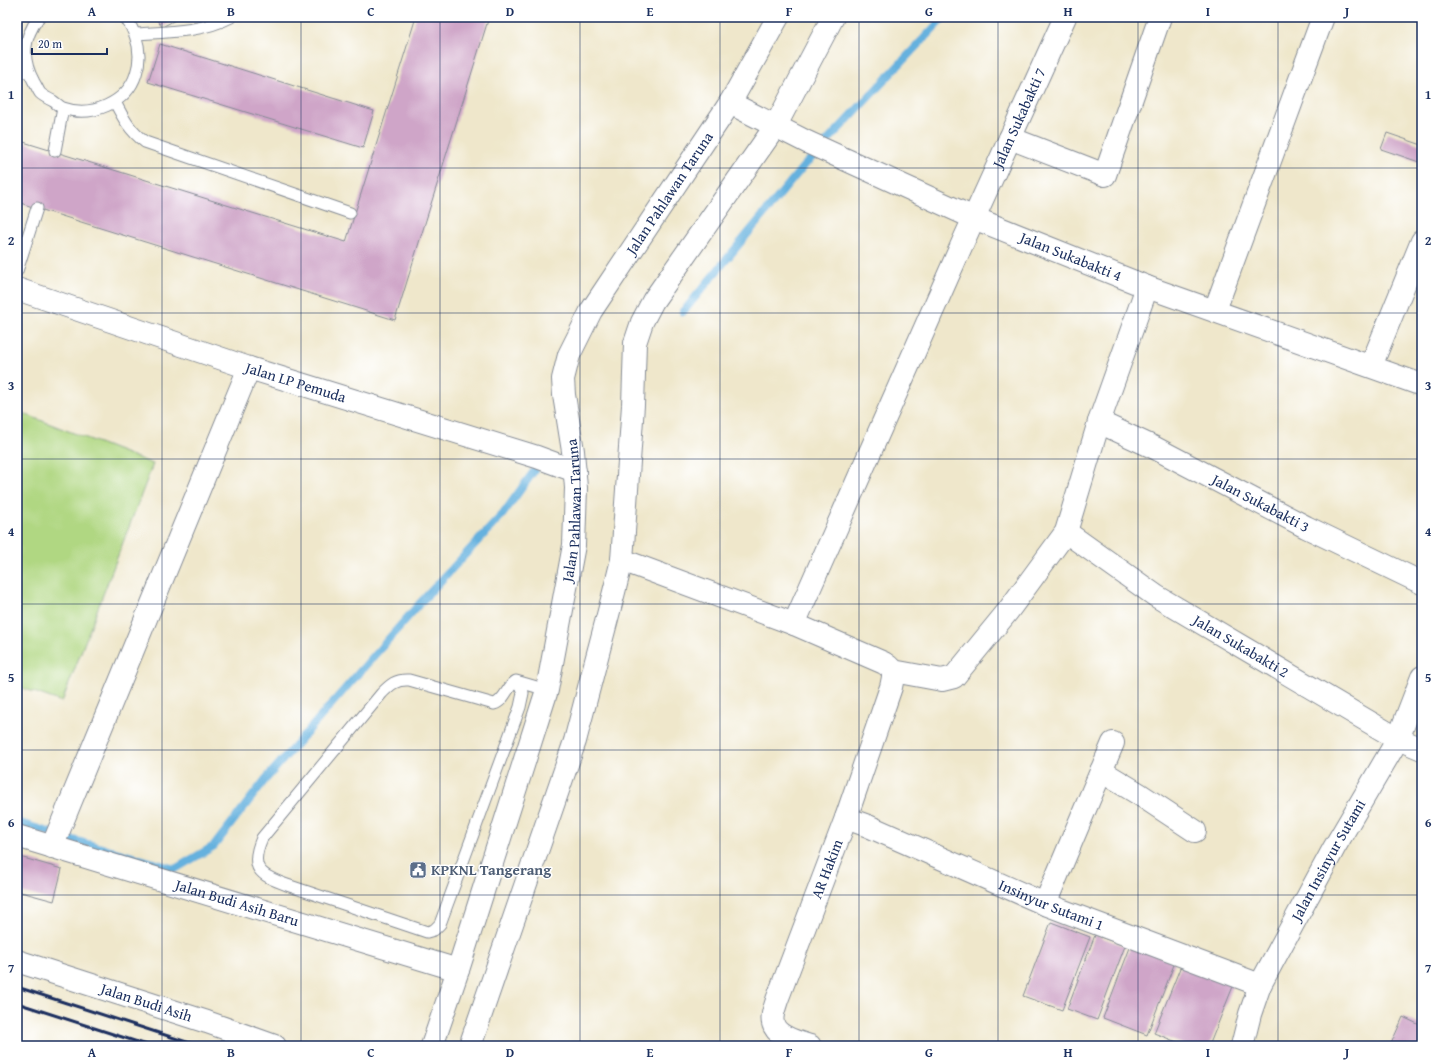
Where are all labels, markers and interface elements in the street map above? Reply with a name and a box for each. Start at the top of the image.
text: A [88,2,97,21]
text: B [227,2,235,21]
text: C [367,2,375,21]
text: D [506,2,514,21]
text: E [647,2,654,21]
text: F [786,2,793,21]
text: G [925,2,933,21]
text: H [1063,2,1073,21]
text: I [1206,2,1210,21]
text: J [1343,2,1350,21]
scale bar [32,30,107,56]
text: 20 m [38,35,62,52]
street label: Jalan Sukabakti 7 [986,64,1051,173]
text: 1 [8,85,14,104]
text: 1 [1425,85,1431,104]
street label: Jalan Pahlawan Taruna [619,127,718,260]
street label: Jalan Sukabakti 4 [1015,226,1125,286]
text: 2 [8,231,15,250]
text: 2 [1425,231,1432,250]
street label: Jalan LP Pemuda [241,356,349,407]
text: 3 [8,376,14,395]
text: 3 [1425,376,1431,395]
street label: Jalan Pahlawan Taruna [556,438,586,586]
street label: Jalan Sukabakti 3 [1207,468,1313,537]
text: 4 [8,522,15,541]
text: 4 [1425,522,1432,541]
street label: Jalan Sukabakti 2 [1188,608,1293,682]
text: 5 [8,668,15,687]
text: 5 [1425,668,1432,687]
street label: Jalan Insinyur Sutami [1285,795,1370,926]
text: 6 [8,813,15,832]
text: 6 [1425,813,1432,832]
street label: AR Hakim [806,835,848,902]
place label: KPKNL Tangerang [431,859,551,880]
public building icon: KPKNL Tangerang [408,860,428,880]
street label: Jalan Budi Asih Baru [171,873,302,931]
street label: Insinyur Sutami 1 [996,874,1107,935]
text: 7 [8,959,15,978]
text: 7 [1425,959,1432,978]
street label: Jalan Budi Asih [96,977,196,1027]
text: A [88,1043,97,1062]
text: B [227,1043,235,1062]
text: C [367,1043,375,1062]
text: D [506,1043,514,1062]
text: E [647,1043,654,1062]
text: F [786,1043,793,1062]
text: G [925,1043,933,1062]
text: H [1063,1043,1073,1062]
text: I [1206,1043,1210,1062]
text: J [1343,1043,1350,1062]

